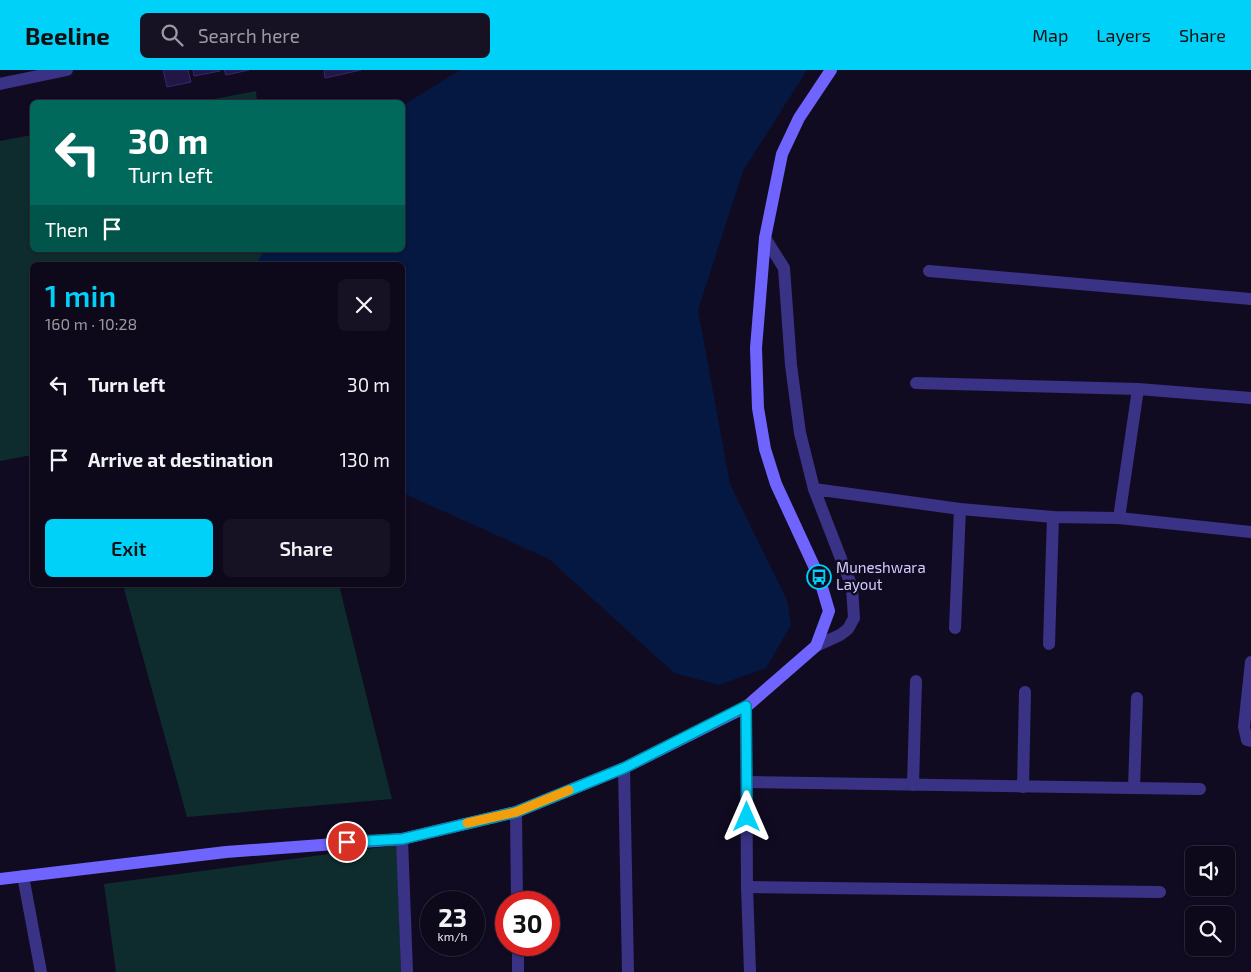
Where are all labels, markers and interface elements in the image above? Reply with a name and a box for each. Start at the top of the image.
search box [140,13,490,58]
text: Beeline [25,21,110,50]
icon: search [158,21,186,49]
text: Search here [198,24,300,47]
text: Map [1032,24,1068,46]
text: Layers [1096,24,1151,46]
text: Share [1179,24,1226,46]
text: 30 m [128,119,208,161]
icon: left [45,120,110,185]
text: Turn left [128,161,213,187]
icon: arrive [98,215,126,243]
text: Then [45,218,88,241]
text: 1 min [45,277,116,313]
button: close [338,279,390,331]
text: 160 m · 10:28 [45,314,137,333]
icon: left [45,371,73,399]
text: Turn left [88,373,165,396]
text: 30 m [347,373,390,396]
icon: arrive [45,446,73,474]
text: Arrive at destination [88,448,273,471]
text: 130 m [340,448,390,471]
button: Exit [45,519,213,577]
button: Share [223,519,390,577]
place label: Muneshwara Layout [836,558,926,593]
bus stop icon: Muneshwara Layout [806,564,832,590]
position arrow [720,790,772,842]
pin [326,821,368,863]
icon: arrive [333,828,361,856]
map controls [1185,846,1235,956]
button: sound [1185,846,1235,896]
speed limit sign: 30 [495,891,560,956]
text: 23 [438,902,467,932]
button: search [1185,906,1235,956]
text: km/h [438,929,467,943]

